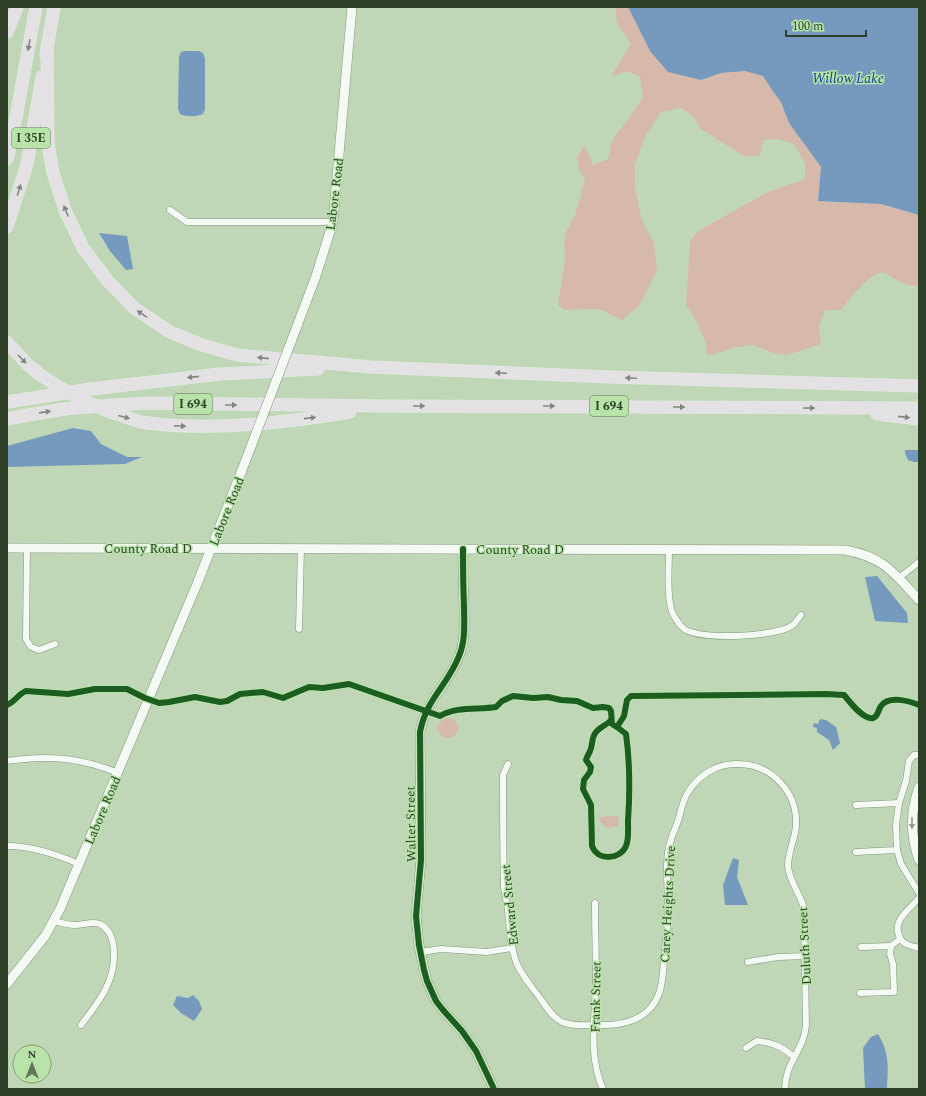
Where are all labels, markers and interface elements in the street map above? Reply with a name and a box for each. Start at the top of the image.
scale bar [786,12,866,38]
text: 100 m [792,17,823,36]
one-way arrow [26,39,32,51]
water label: Willow Lake [812,68,884,89]
road number: I 35E [12,128,50,148]
street label: Labore Road [321,157,349,232]
one-way arrow [16,184,22,196]
one-way arrow [62,204,68,216]
one-way arrow [137,310,148,317]
one-way arrow [17,354,27,364]
one-way arrow [257,354,269,361]
one-way arrow [495,369,507,376]
one-way arrow [187,373,199,380]
one-way arrow [624,375,637,381]
road number: I 694 [174,394,212,414]
road number: I 694 [590,396,628,416]
one-way arrow [225,402,238,408]
one-way arrow [413,403,426,409]
one-way arrow [543,403,556,409]
one-way arrow [673,404,686,410]
one-way arrow [803,405,816,411]
one-way arrow [39,409,51,415]
one-way arrow [118,414,130,420]
one-way arrow [304,414,316,421]
one-way arrow [898,414,910,421]
one-way arrow [174,422,186,429]
street label: Labore Road [204,474,250,549]
street label: County Road D [104,539,192,559]
street label: County Road D [476,540,564,560]
street label: Labore Road [79,773,126,848]
street label: Walter Street [400,785,422,862]
one-way arrow [909,817,915,830]
street label: Carey Heights Drive [655,845,681,963]
street label: Edward Street [496,863,524,947]
street label: Duluth Street [793,906,817,985]
street label: Frank Street [585,961,607,1033]
north arrow [12,1044,52,1084]
text: N [28,1046,37,1063]

